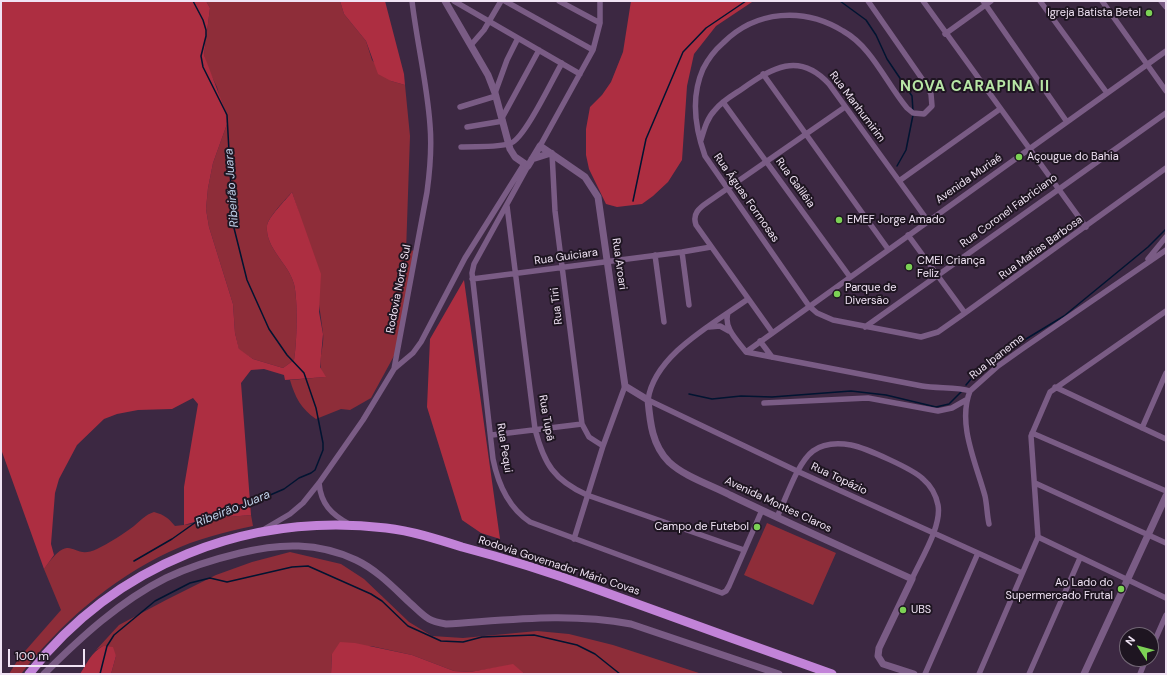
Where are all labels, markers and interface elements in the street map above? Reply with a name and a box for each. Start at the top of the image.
place label: Igreja Batista Betel [1047,6,1141,20]
marker: Igreja Batista Betel [1144,8,1154,18]
street label: Rua Manhumirim [826,69,888,145]
district label: NOVA CARAPINA II [900,78,1050,96]
water label: Ribeirão Juara [222,148,242,228]
place label: Açougue do Bahia [1027,150,1119,164]
street label: Rua Águas Formosas [710,151,782,245]
street label: Avenida Muriaé [933,151,1005,207]
marker: Açougue do Bahia [1014,152,1024,162]
street label: Rua Galiléia [772,155,818,211]
street label: Rua Coronel Fabriciano [958,171,1060,251]
place label: EMEF Jorge Amado [847,213,945,227]
street label: Rua Matias Barbosa [997,213,1085,283]
marker: EMEF Jorge Amado [834,215,844,225]
street label: Rua Aroari [609,237,629,291]
street label: Rodovia Norte Sul [384,244,414,334]
street label: Rua Guiciara [533,246,599,268]
place label: CMEI Criança Feliz [917,254,985,280]
marker: CMEI Criança Feliz [904,262,914,272]
place label: Parque de Diversão [845,281,896,307]
street label: Rua Tiri [548,287,566,325]
marker: Parque de Diversão [832,289,842,299]
street label: Rua Ipanema [967,332,1027,382]
street label: Rua Tupã [535,394,557,442]
street label: Rua Pequi [494,422,514,474]
street label: Rua Topázio [809,460,869,498]
street label: Avenida Montes Claros [722,474,834,536]
water label: Ribeirão Juara [194,487,272,531]
place label: Campo de Futebol [654,520,749,534]
marker: Campo de Futebol [752,522,762,532]
street label: Rodovia Governador Mário Covas [477,534,641,598]
place label: Ao Lado do Supermercado Frutal [1006,576,1113,602]
marker: Ao Lado do Supermercado Frutal [1116,584,1126,594]
place label: UBS [911,603,931,617]
marker: UBS [898,605,908,615]
north arrow [1119,627,1159,667]
text: N [1122,633,1138,648]
scale bar [10,641,87,667]
text: 100 m [15,648,49,664]

